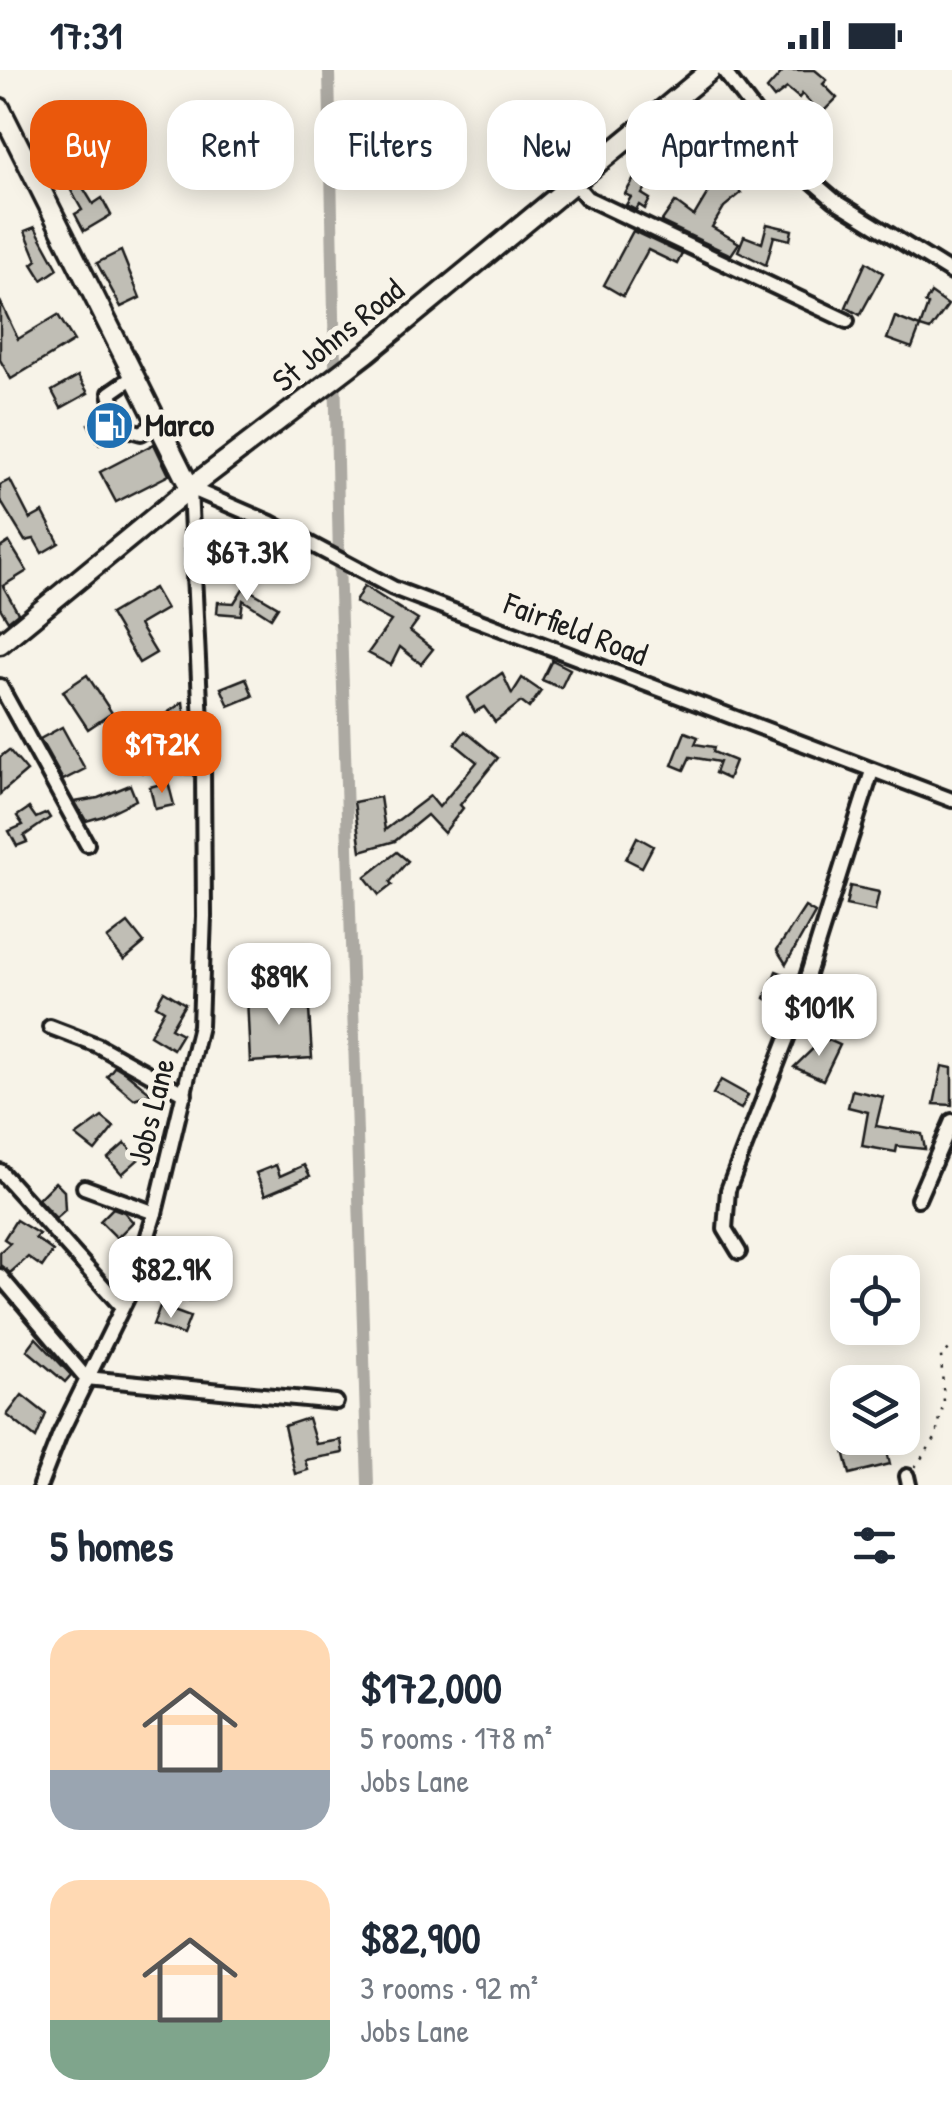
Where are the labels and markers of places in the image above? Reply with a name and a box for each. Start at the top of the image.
fuel station icon: Marco [84,399,136,451]
place label: Marco [145,403,214,446]
pin: $67.3K [166,519,328,604]
pin: $172K [92,711,232,796]
pin: $89K [220,943,338,1028]
pin: $101K [749,974,889,1059]
pin: $82.9K [90,1236,252,1321]

